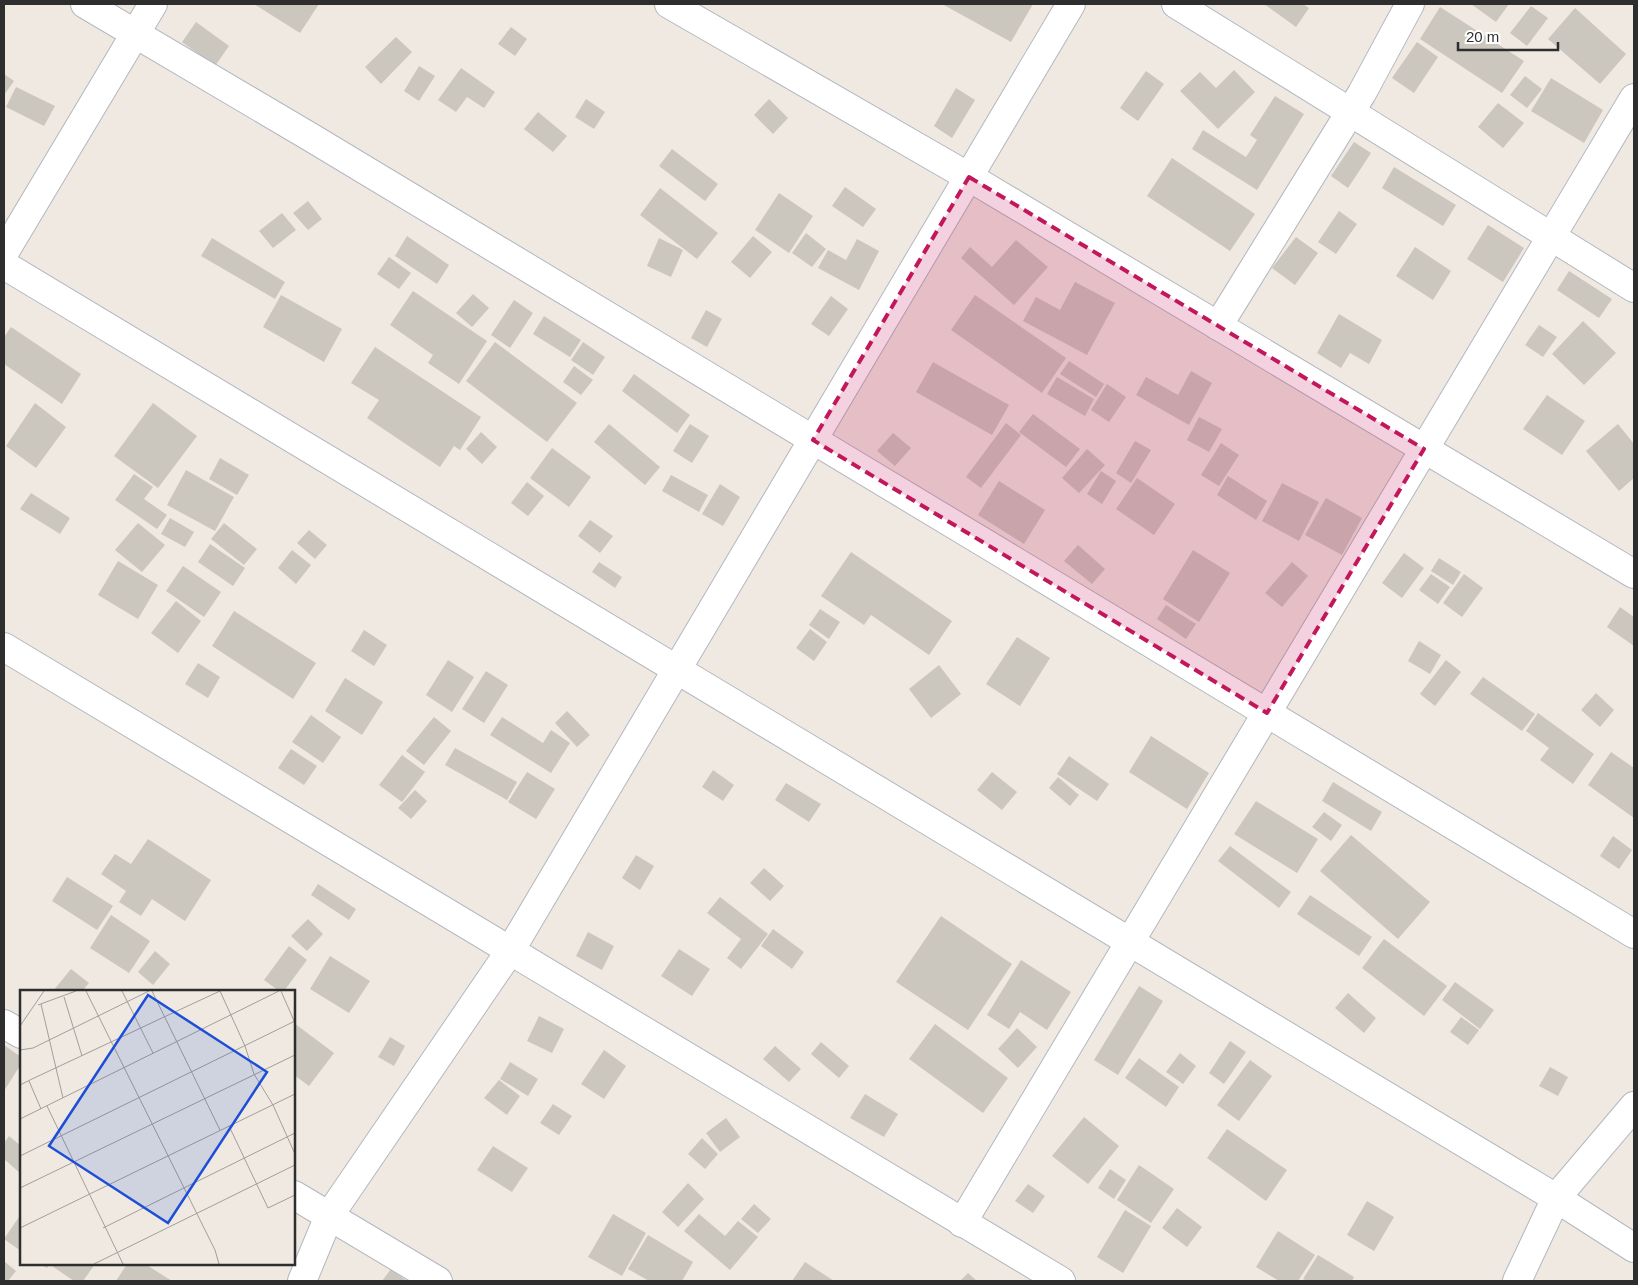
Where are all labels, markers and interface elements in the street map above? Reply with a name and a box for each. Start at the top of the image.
scale bar [1458,20,1558,52]
text: 20 m [1466,28,1499,45]
inset map [20,990,295,1265]

